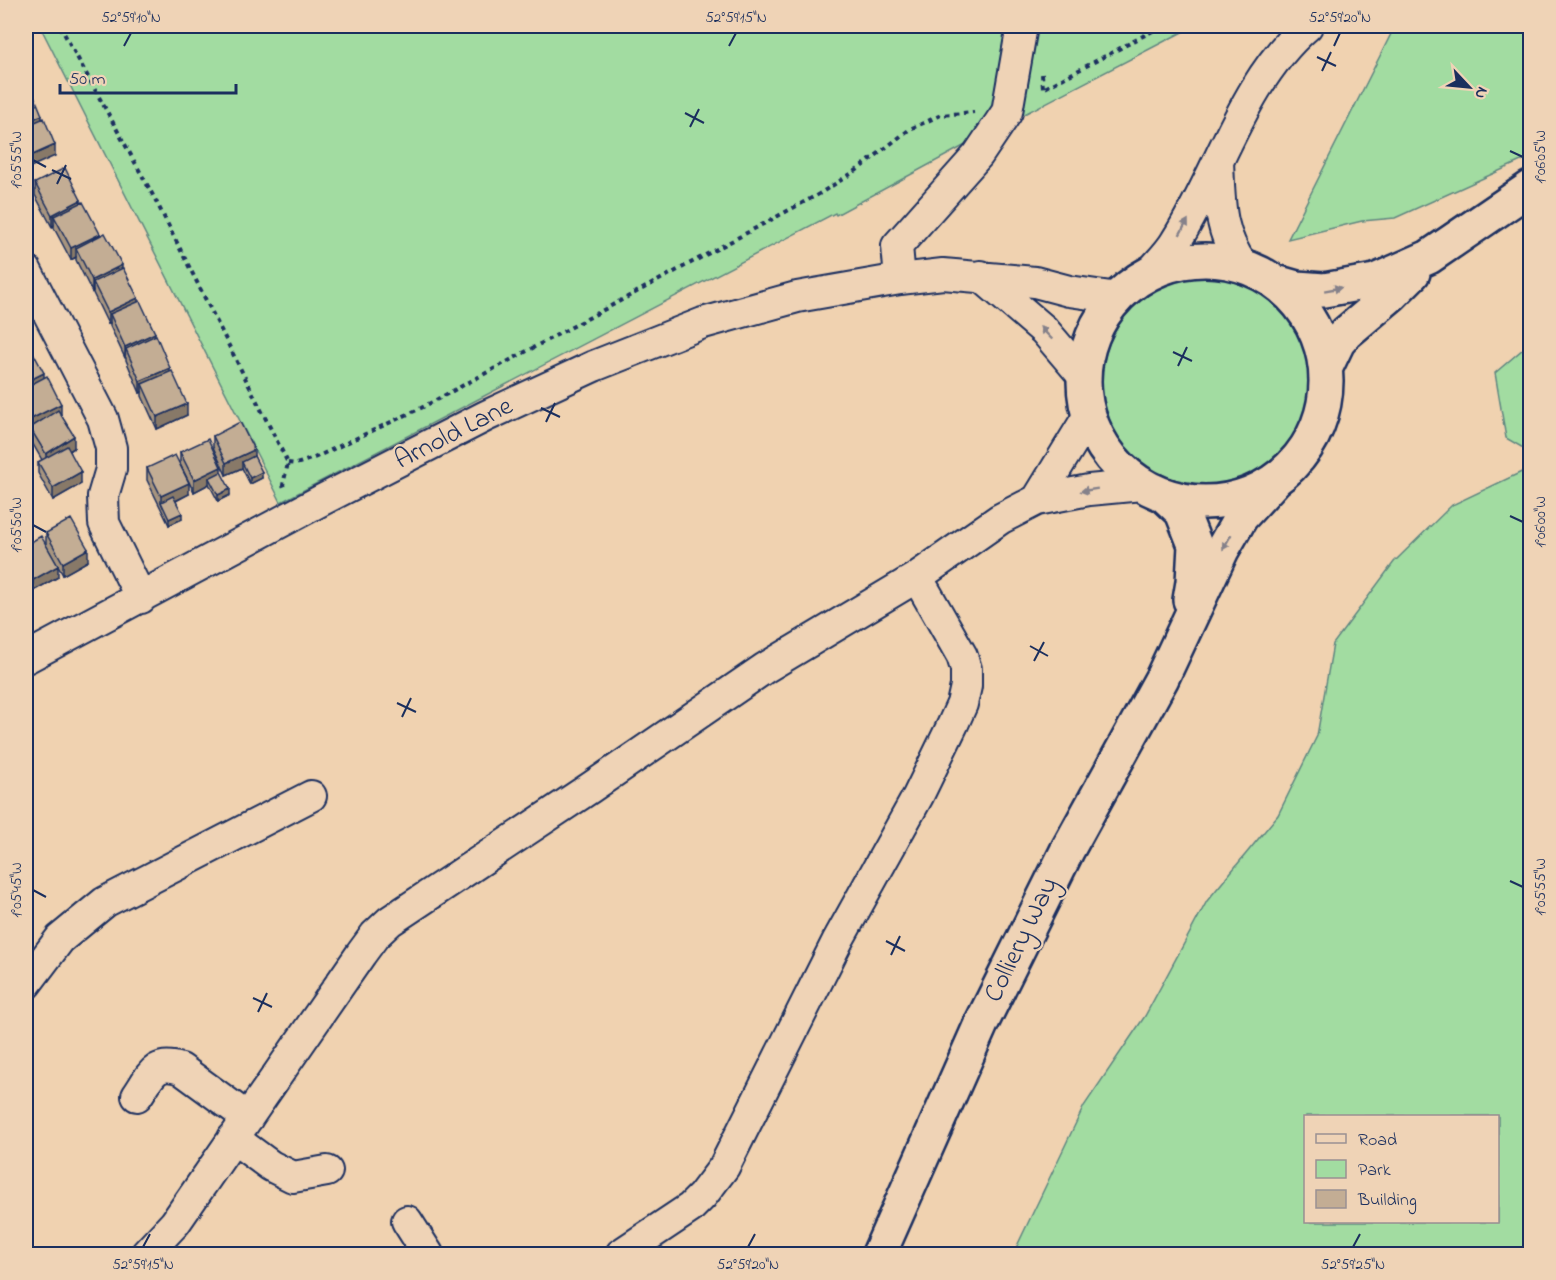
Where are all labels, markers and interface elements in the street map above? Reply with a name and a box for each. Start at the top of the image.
text: 52°59'10"N [101,7,161,29]
text: 52°59'15"N [705,7,767,29]
text: 52°59'20"N [1309,7,1371,29]
scale bar [60,57,236,95]
north arrow [1439,57,1499,117]
text: 50 m [69,67,106,93]
text: N [1467,83,1494,103]
text: 1°06'05"W [1530,130,1552,184]
text: 1°05'55"W [6,131,28,189]
one-way arrow [1179,218,1189,235]
one-way arrow [1324,284,1343,293]
one-way arrow [1039,326,1053,340]
street label: Arnold Lane [388,387,521,480]
one-way arrow [1080,486,1099,495]
text: 1°06'00"W [1530,496,1552,548]
text: 1°05'50"W [6,497,28,553]
one-way arrow [1222,534,1232,551]
text: 1°05'55"W [1530,858,1552,916]
text: 1°05'45"W [6,862,28,918]
street label: Colliery Way [975,871,1069,1009]
legend [1304,1115,1499,1223]
text: Road [1358,1128,1397,1154]
text: Park [1358,1158,1391,1184]
text: Building [1357,1188,1417,1215]
text: 52°59'15"N [112,1254,174,1276]
text: 52°59'20"N [717,1254,779,1276]
text: 52°59'25"N [1321,1254,1385,1276]

